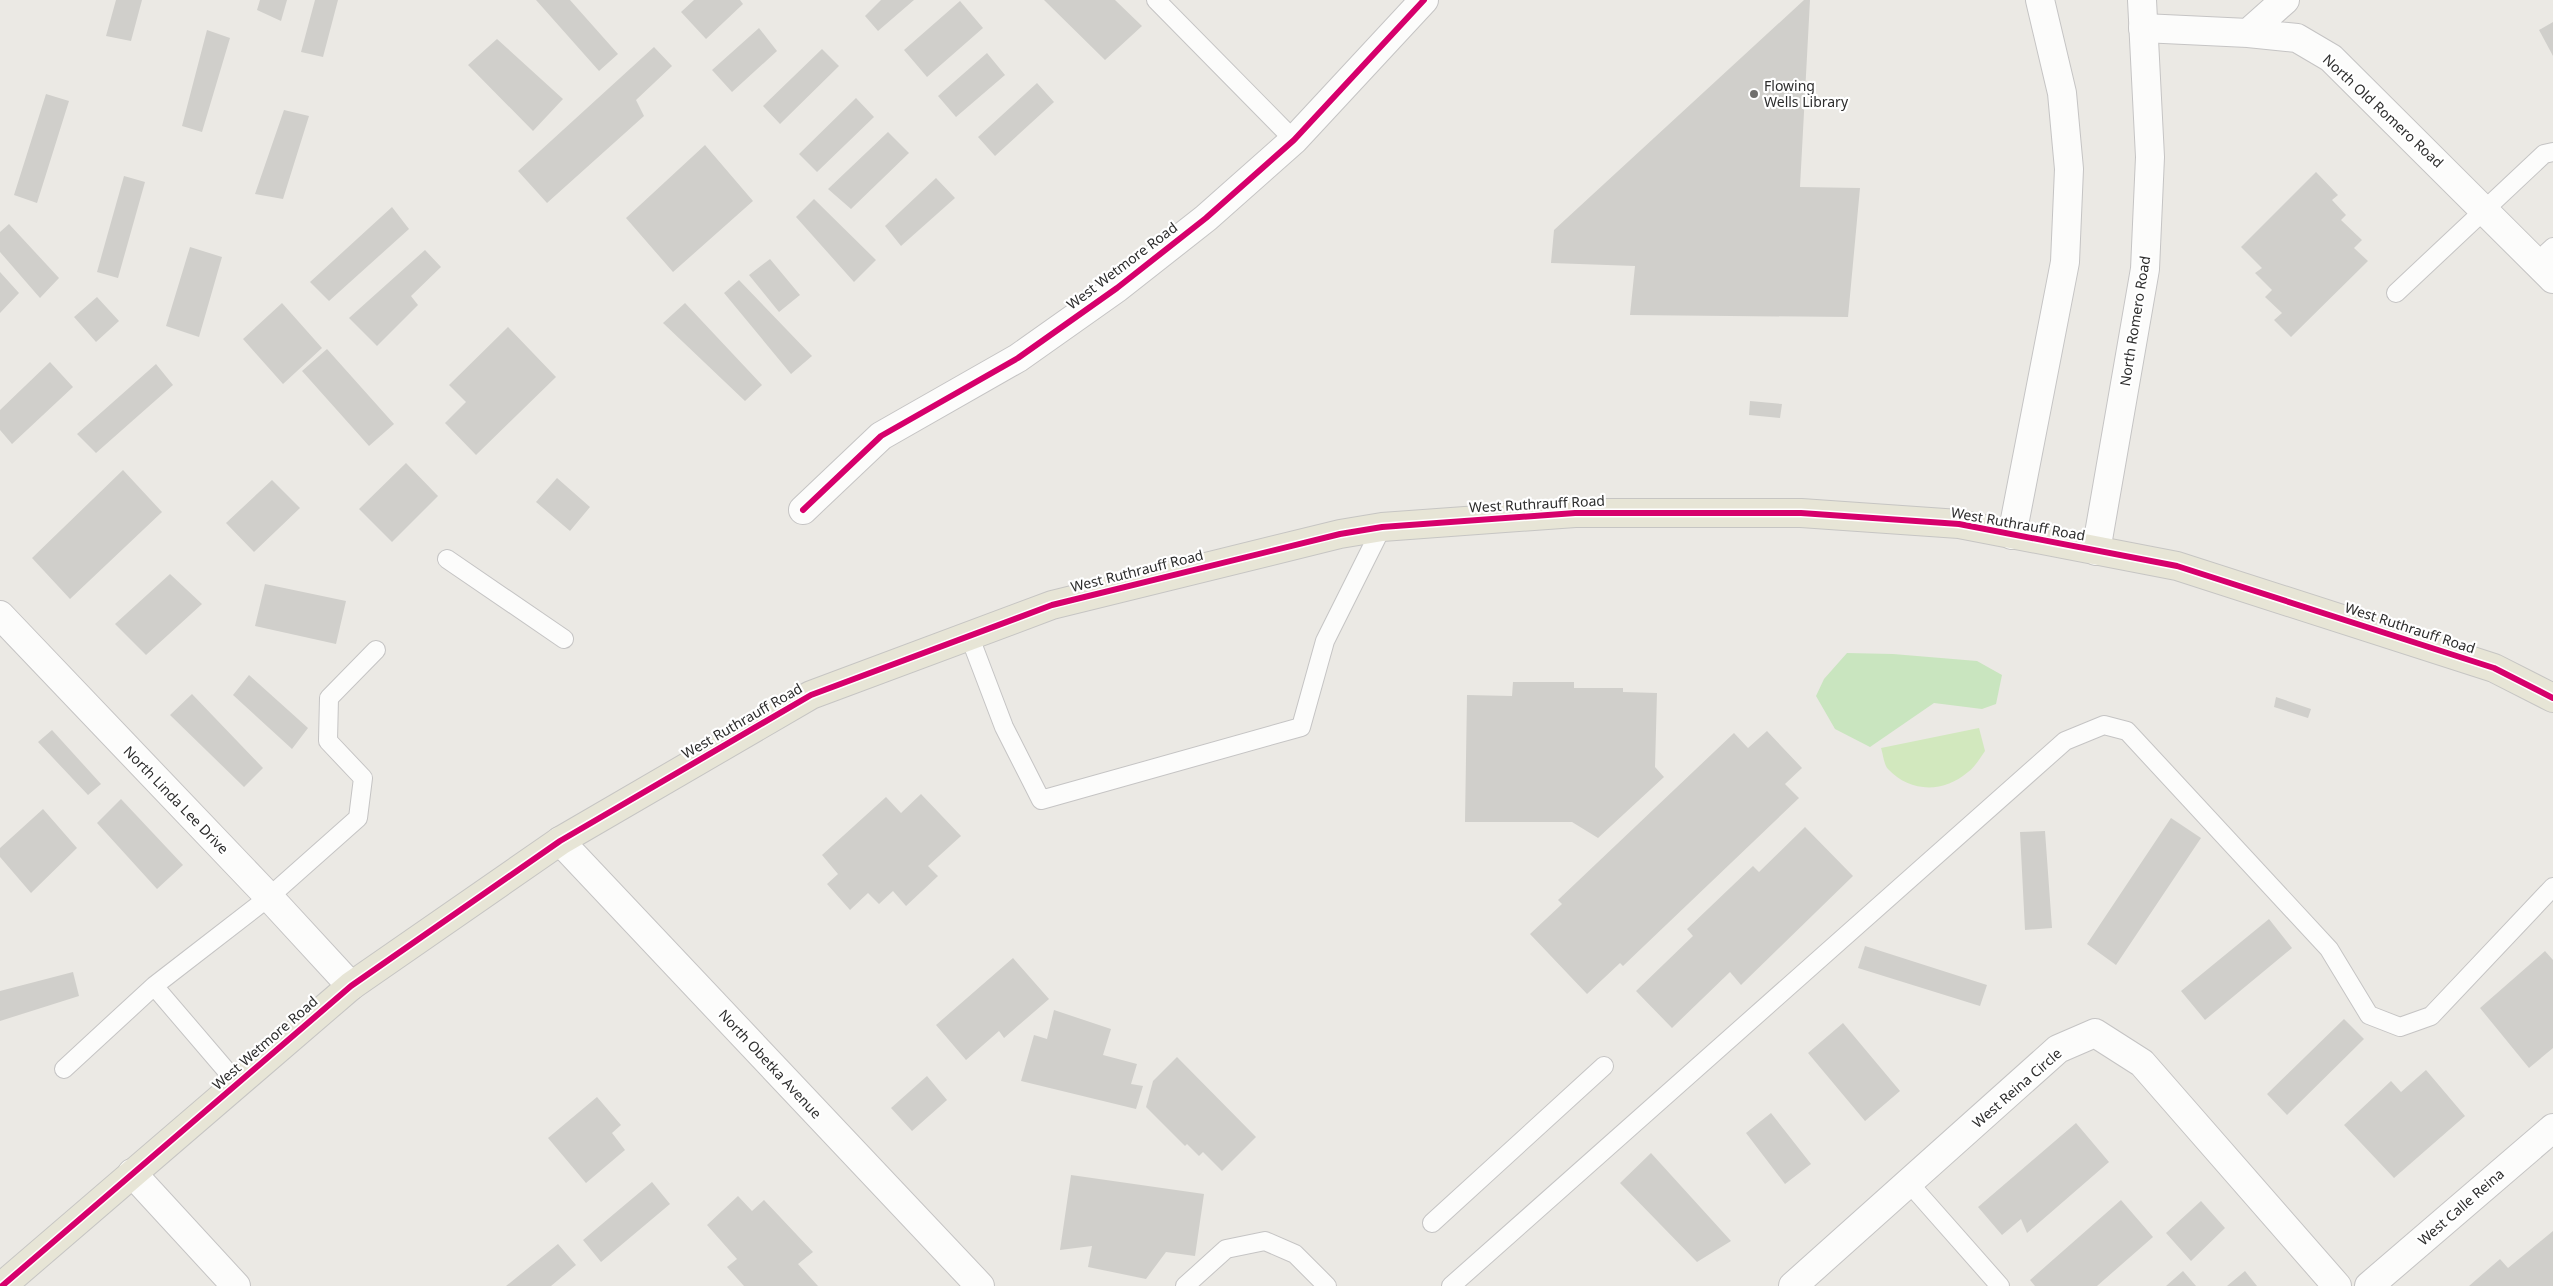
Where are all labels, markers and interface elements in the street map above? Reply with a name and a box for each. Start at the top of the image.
street label: North Old Romero Road [2319,50,2448,172]
place label: Flowing Wells Library [1764,76,1849,111]
marker: Flowing Wells Library [1748,88,1760,100]
street label: West Wetmore Road [1062,218,1181,313]
street label: North Romero Road [2115,254,2154,387]
street label: West Ruthrauff Road [1469,490,1605,517]
street label: West Ruthrauff Road [1949,502,2087,545]
street label: West Ruthrauff Road [1069,545,1205,596]
street label: West Ruthrauff Road [2343,597,2478,658]
street label: West Ruthrauff Road [678,678,805,763]
street label: North Linda Lee Drive [120,741,233,858]
street label: West Wetmore Road [208,992,321,1094]
street label: North Obetka Avenue [715,1005,826,1122]
street label: West Reina Circle [1968,1043,2065,1132]
street label: West Calle Reina [2414,1164,2508,1249]

